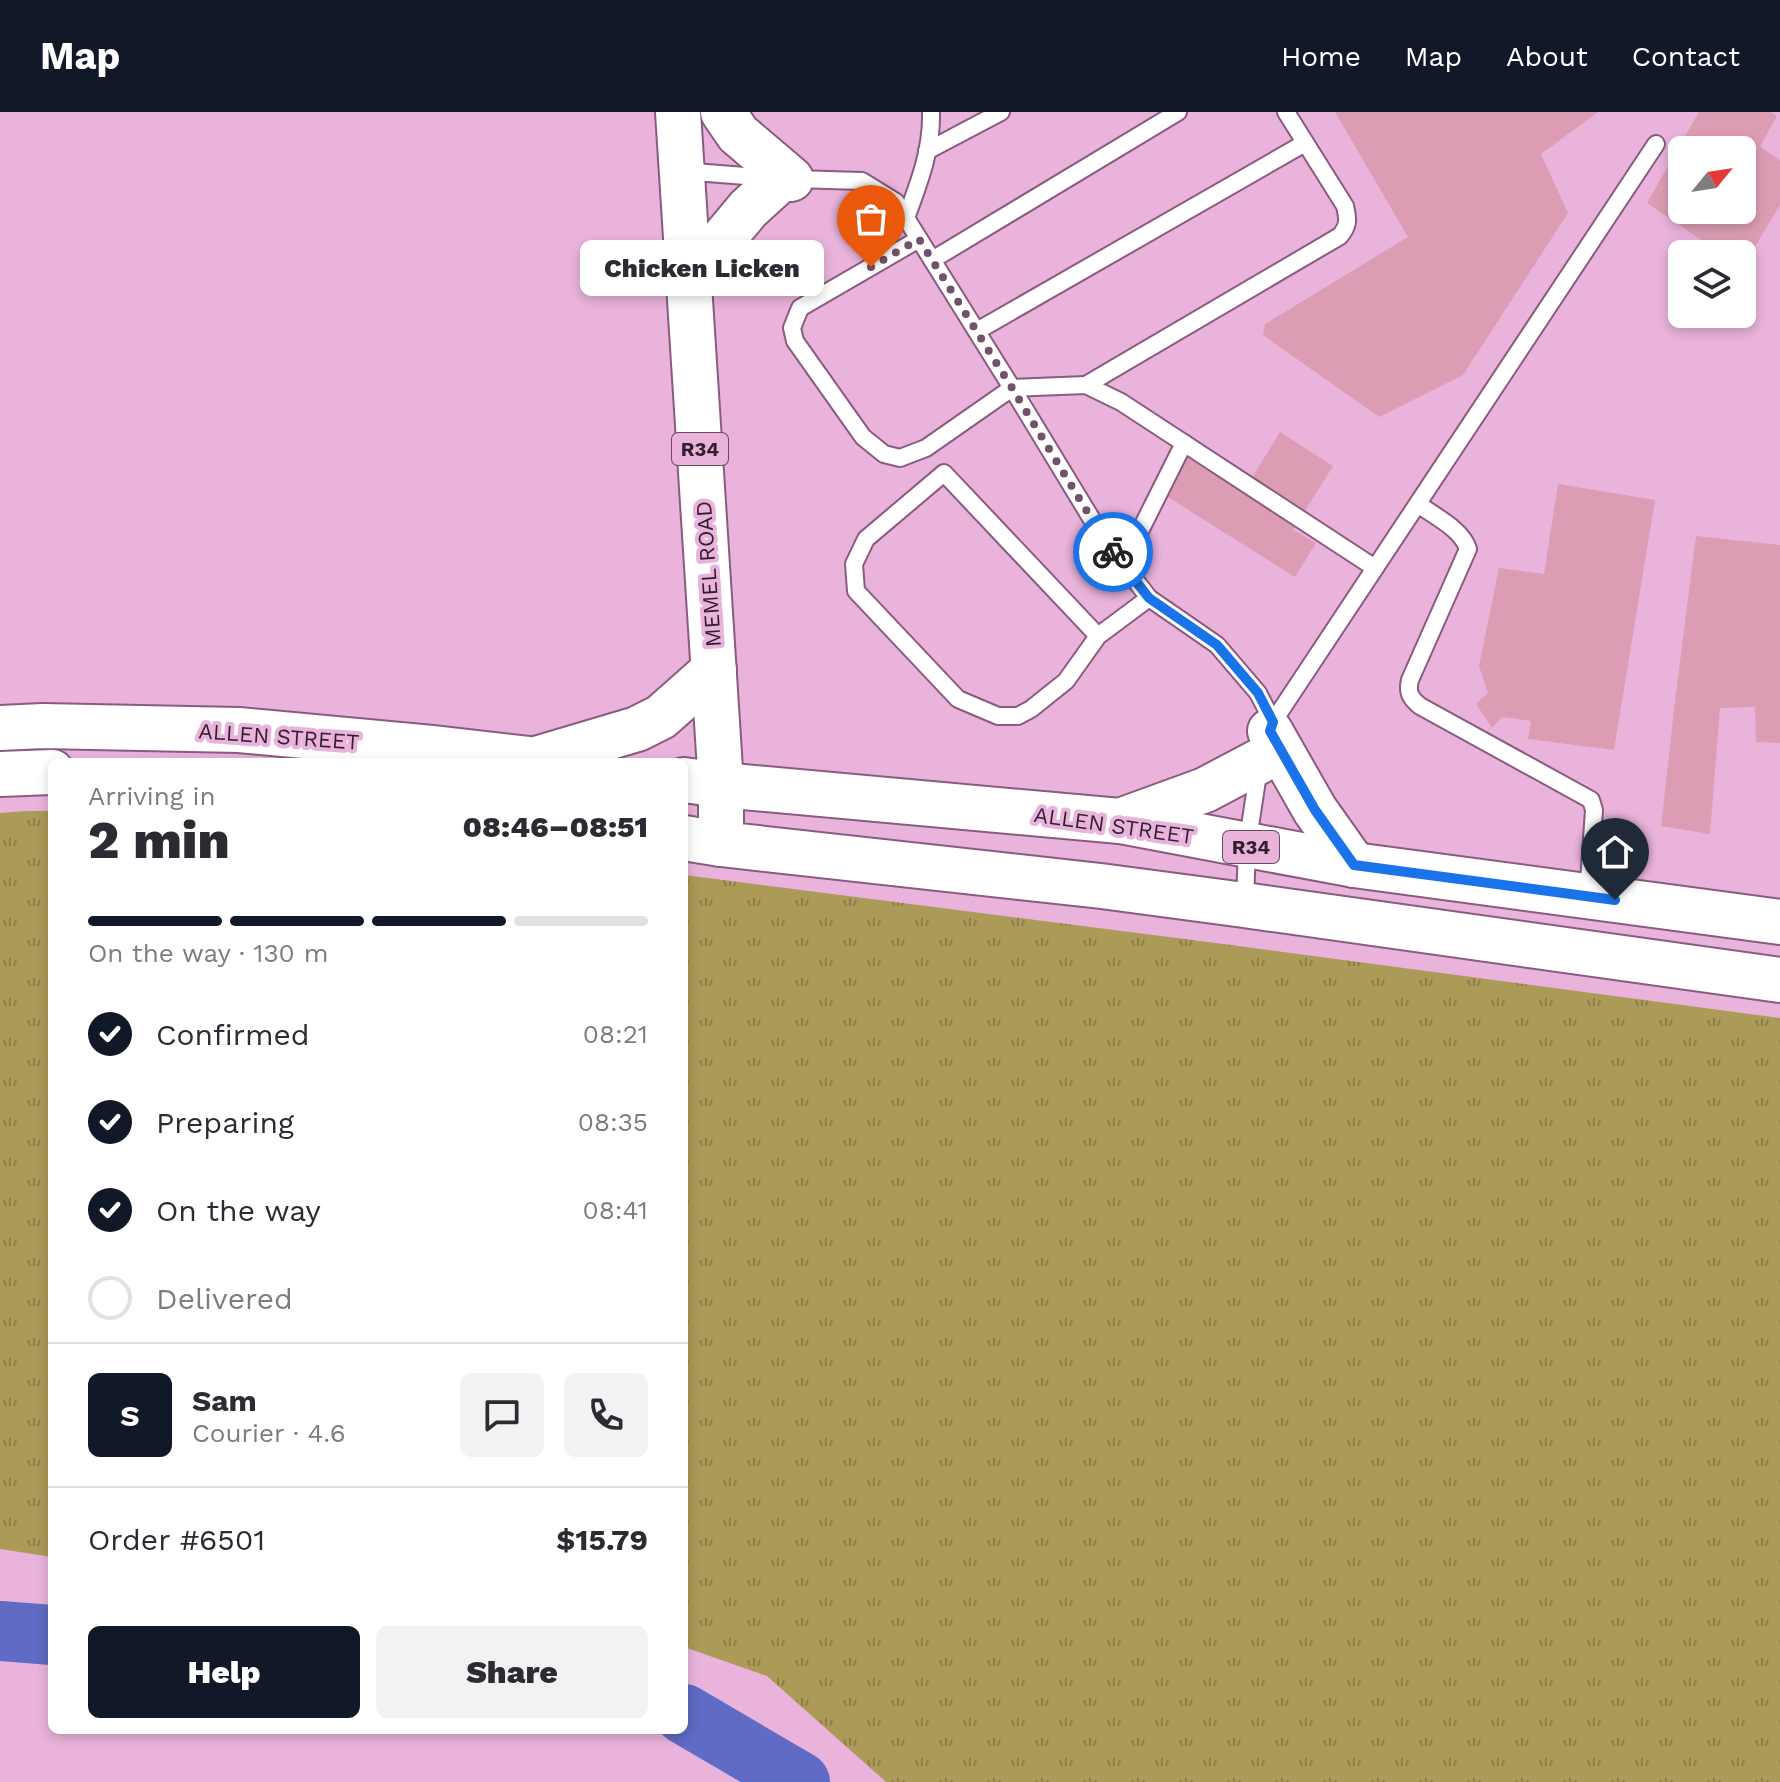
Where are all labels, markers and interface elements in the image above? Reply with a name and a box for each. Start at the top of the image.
text: Map [40,34,120,78]
text: Home [1281,40,1361,73]
text: Map [1405,40,1462,73]
text: About [1506,40,1588,73]
text: Contact [1632,40,1740,73]
north arrow [1668,136,1756,224]
map controls [1668,136,1756,328]
pin [837,185,905,267]
icon: bag [849,197,893,241]
callout: Chicken Licken [579,239,823,295]
button: layers [1668,240,1756,328]
text: Chicken Licken [604,253,800,283]
road number: R34 [672,433,728,465]
street label: MEMEL ROAD [691,500,726,648]
courier [1073,512,1153,592]
icon: bike [1091,530,1135,574]
street label: ALLEN STREET [198,718,360,755]
text: Arriving in [88,781,216,811]
street label: ALLEN STREET [1032,802,1196,849]
text: 08:46–08:51 [463,809,648,844]
text: 2 min [88,810,230,871]
pin [1581,818,1649,900]
icon: home [1593,830,1637,874]
road number: R34 [1223,831,1279,863]
text: On the way · 130 m [88,938,328,968]
icon: check [88,1012,132,1056]
text: Confirmed [156,1017,310,1052]
text: 08:21 [583,1019,648,1049]
icon: check [88,1100,132,1144]
text: Preparing [156,1105,294,1140]
text: 08:35 [578,1107,648,1137]
icon: check [88,1188,132,1232]
text: On the way [156,1193,321,1228]
text: 08:41 [583,1195,648,1225]
text: Delivered [156,1281,293,1316]
button: chat [460,1373,544,1457]
button: phone [564,1373,648,1457]
text: Sam [192,1383,257,1418]
text: S [120,1398,140,1433]
text: Courier · 4.6 [192,1418,346,1448]
text: Order #6501 [88,1522,265,1557]
text: $15.79 [556,1522,648,1557]
button: Help [88,1626,360,1718]
button: Share [376,1626,648,1718]

